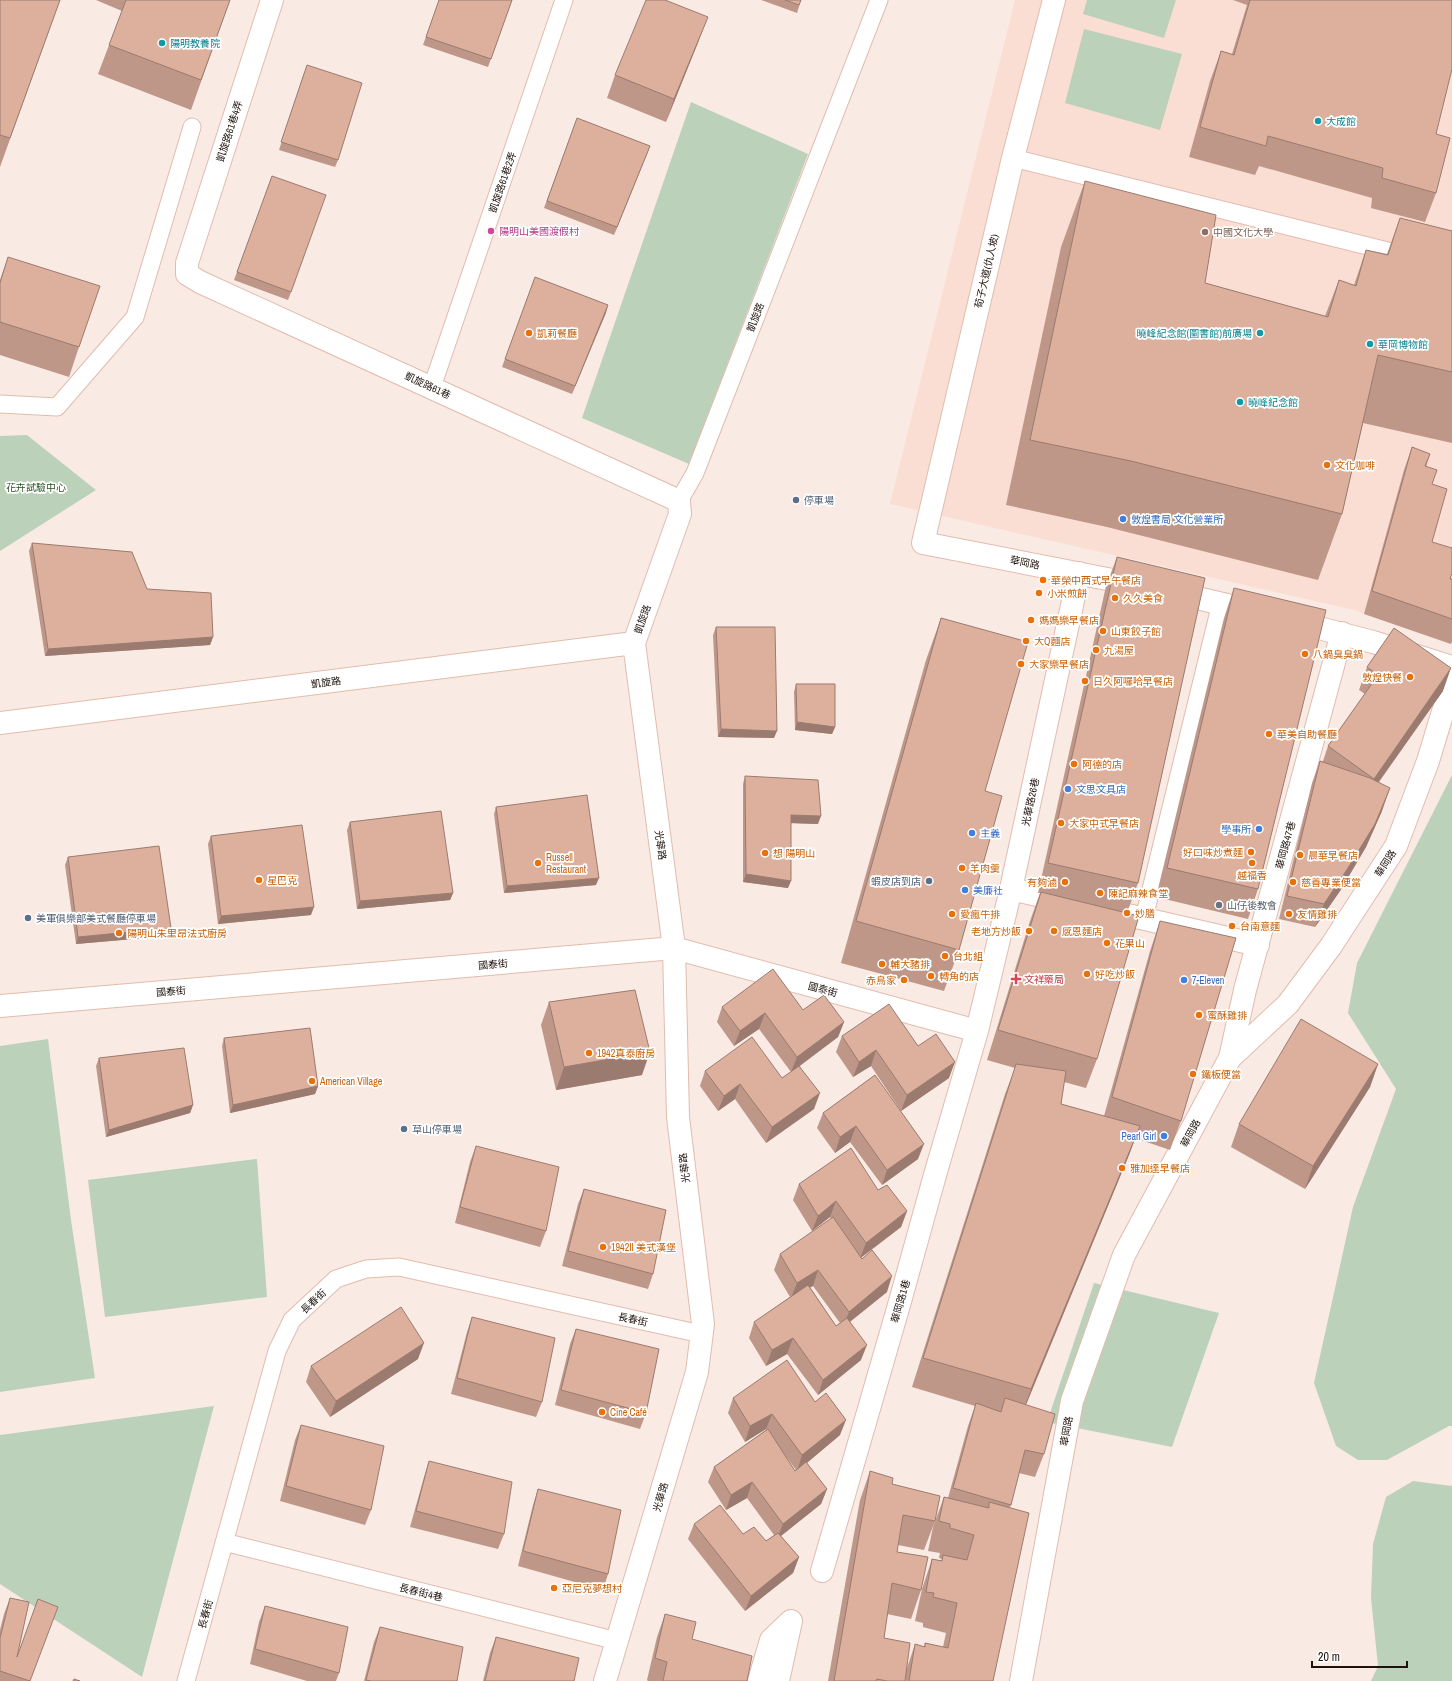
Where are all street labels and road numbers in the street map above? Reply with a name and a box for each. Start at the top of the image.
street label: 凱旋路61巷4弄 [213,99,245,163]
street label: 凱旋路61巷2弄 [486,150,519,214]
street label: 荀子大道(仇人坡) [972,233,1001,309]
street label: 凱旋路 [744,301,767,334]
street label: 凱旋路61巷 [403,369,453,402]
street label: 華岡路 [1009,553,1041,572]
street label: 凱旋路 [631,603,654,635]
street label: 凱旋路 [310,674,342,691]
street label: 光華路26巷 [1019,777,1042,827]
street label: 華岡路47巷 [1273,820,1298,871]
street label: 光華路 [652,829,669,861]
street label: 華岡路 [1372,847,1399,879]
street label: 國泰街 [478,957,509,972]
street label: 國泰街 [807,979,839,1000]
street label: 國泰街 [156,984,187,999]
street label: 華岡路 [1178,1117,1203,1150]
street label: 光華路 [676,1152,693,1184]
street label: 華岡路1巷 [888,1278,913,1324]
street label: 長春街 [298,1286,329,1316]
street label: 長春街 [617,1310,649,1329]
street label: 華岡路 [1057,1415,1075,1447]
street label: 光華路 [650,1481,671,1513]
street label: 長春街4巷 [398,1581,444,1604]
street label: 長春街 [195,1598,216,1630]

